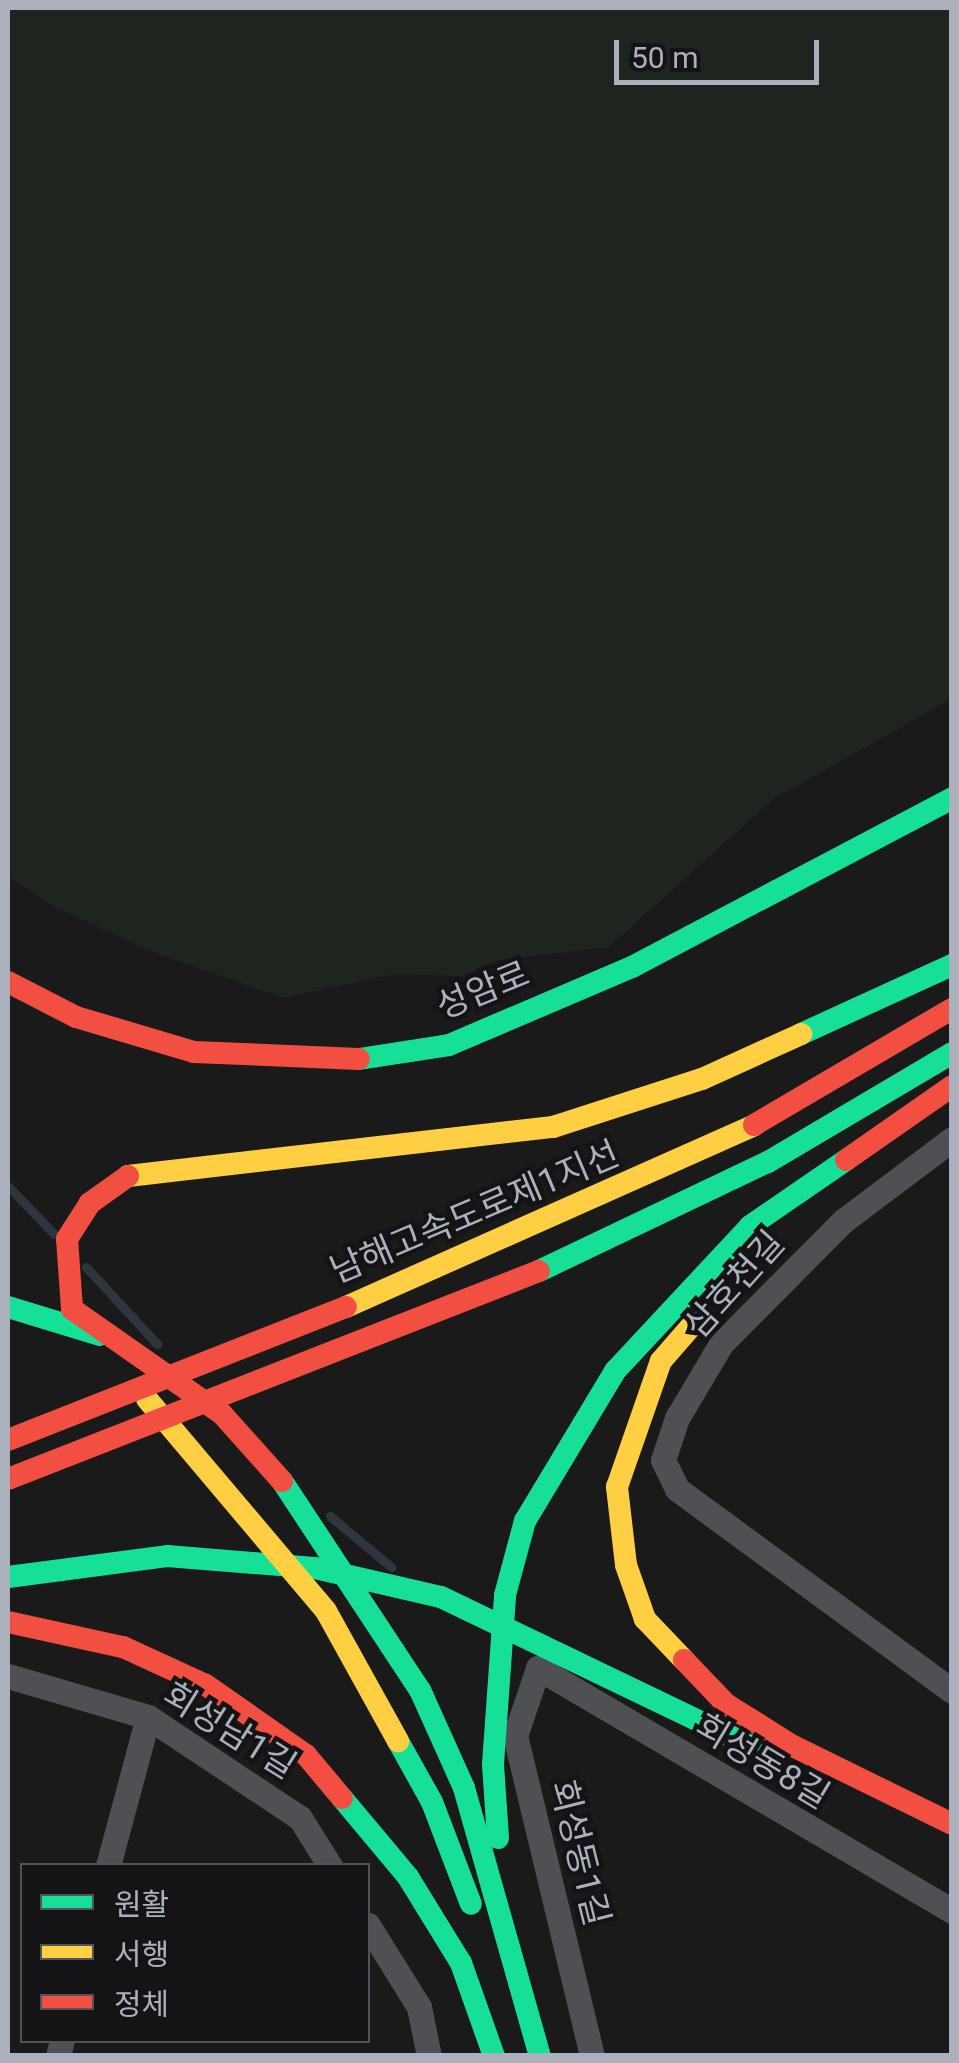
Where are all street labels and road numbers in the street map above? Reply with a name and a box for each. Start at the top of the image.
street label: 성암로 [430,953,536,1029]
street label: 남해고속도로제1지선 [324,1133,626,1293]
street label: 삼호천길 [676,1223,794,1347]
street label: 회성남1길 [155,1674,303,1788]
street label: 회성동8길 [688,1706,836,1818]
street label: 회성동1길 [541,1776,617,1930]

